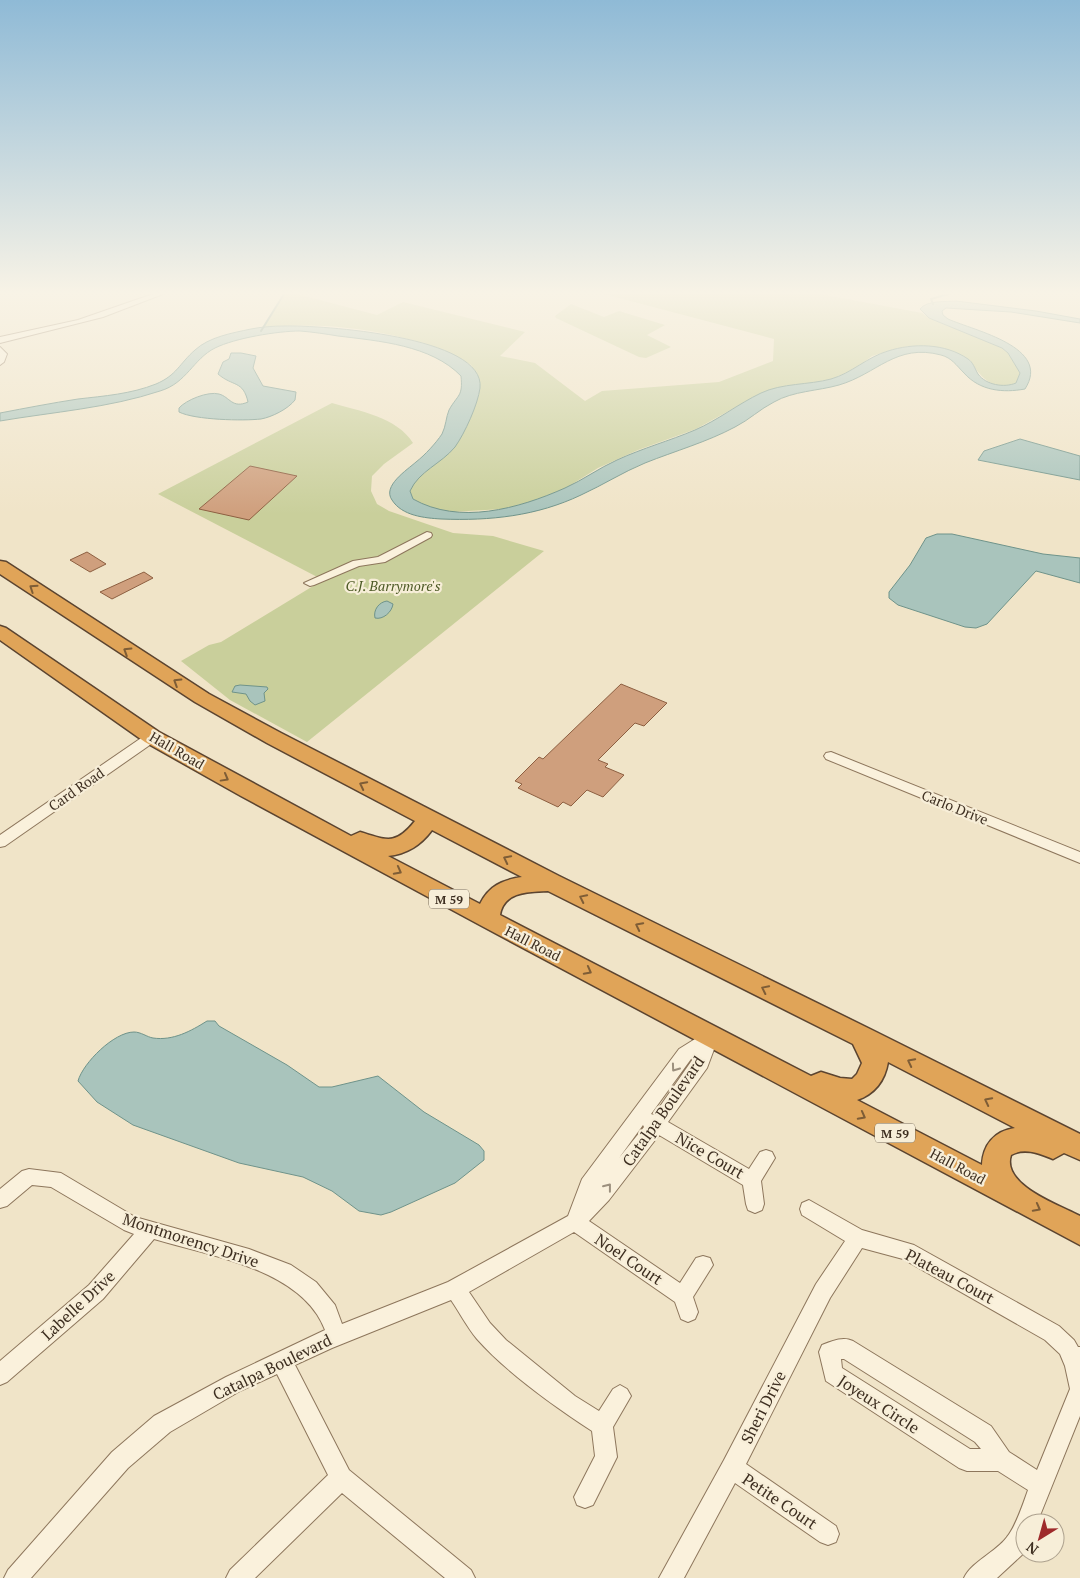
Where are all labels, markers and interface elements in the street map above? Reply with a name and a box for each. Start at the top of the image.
park label: C.J. Barrymore's [345,576,441,595]
one-way arrow [29,585,38,594]
one-way arrow [124,647,133,657]
one-way arrow [173,679,182,688]
street label: Hall Road [146,727,208,773]
street label: Card Road [44,763,108,815]
one-way arrow [220,771,229,781]
one-way arrow [359,781,368,791]
street label: Carlo Drive [919,785,991,829]
one-way arrow [504,855,513,865]
one-way arrow [392,865,401,875]
road number: M 59 [429,890,469,909]
one-way arrow [579,894,588,904]
street label: Hall Road [502,921,564,965]
one-way arrow [635,922,644,932]
one-way arrow [583,965,592,975]
one-way arrow [762,985,771,995]
street label: Catalpa Boulevard [617,1051,709,1171]
one-way arrow [907,1058,916,1068]
one-way arrow [672,1062,681,1072]
one-way arrow [984,1097,993,1107]
one-way arrow [857,1110,866,1120]
road number: M 59 [875,1124,915,1142]
street label: Nice Court [672,1127,748,1183]
street label: Hall Road [927,1143,989,1189]
one-way arrow [603,1184,611,1193]
one-way arrow [1032,1202,1041,1212]
street label: Montmorency Drive [120,1208,262,1272]
street label: Noel Court [591,1228,667,1290]
street label: Plateau Court [902,1243,998,1309]
street label: Labelle Drive [36,1265,120,1345]
street label: Catalpa Boulevard [209,1329,335,1405]
street label: Sheri Drive [735,1367,791,1447]
street label: Joyeux Circle [834,1369,924,1439]
street label: Petite Court [738,1468,822,1534]
north arrow [1015,1513,1065,1563]
text: N [1022,1538,1042,1560]

